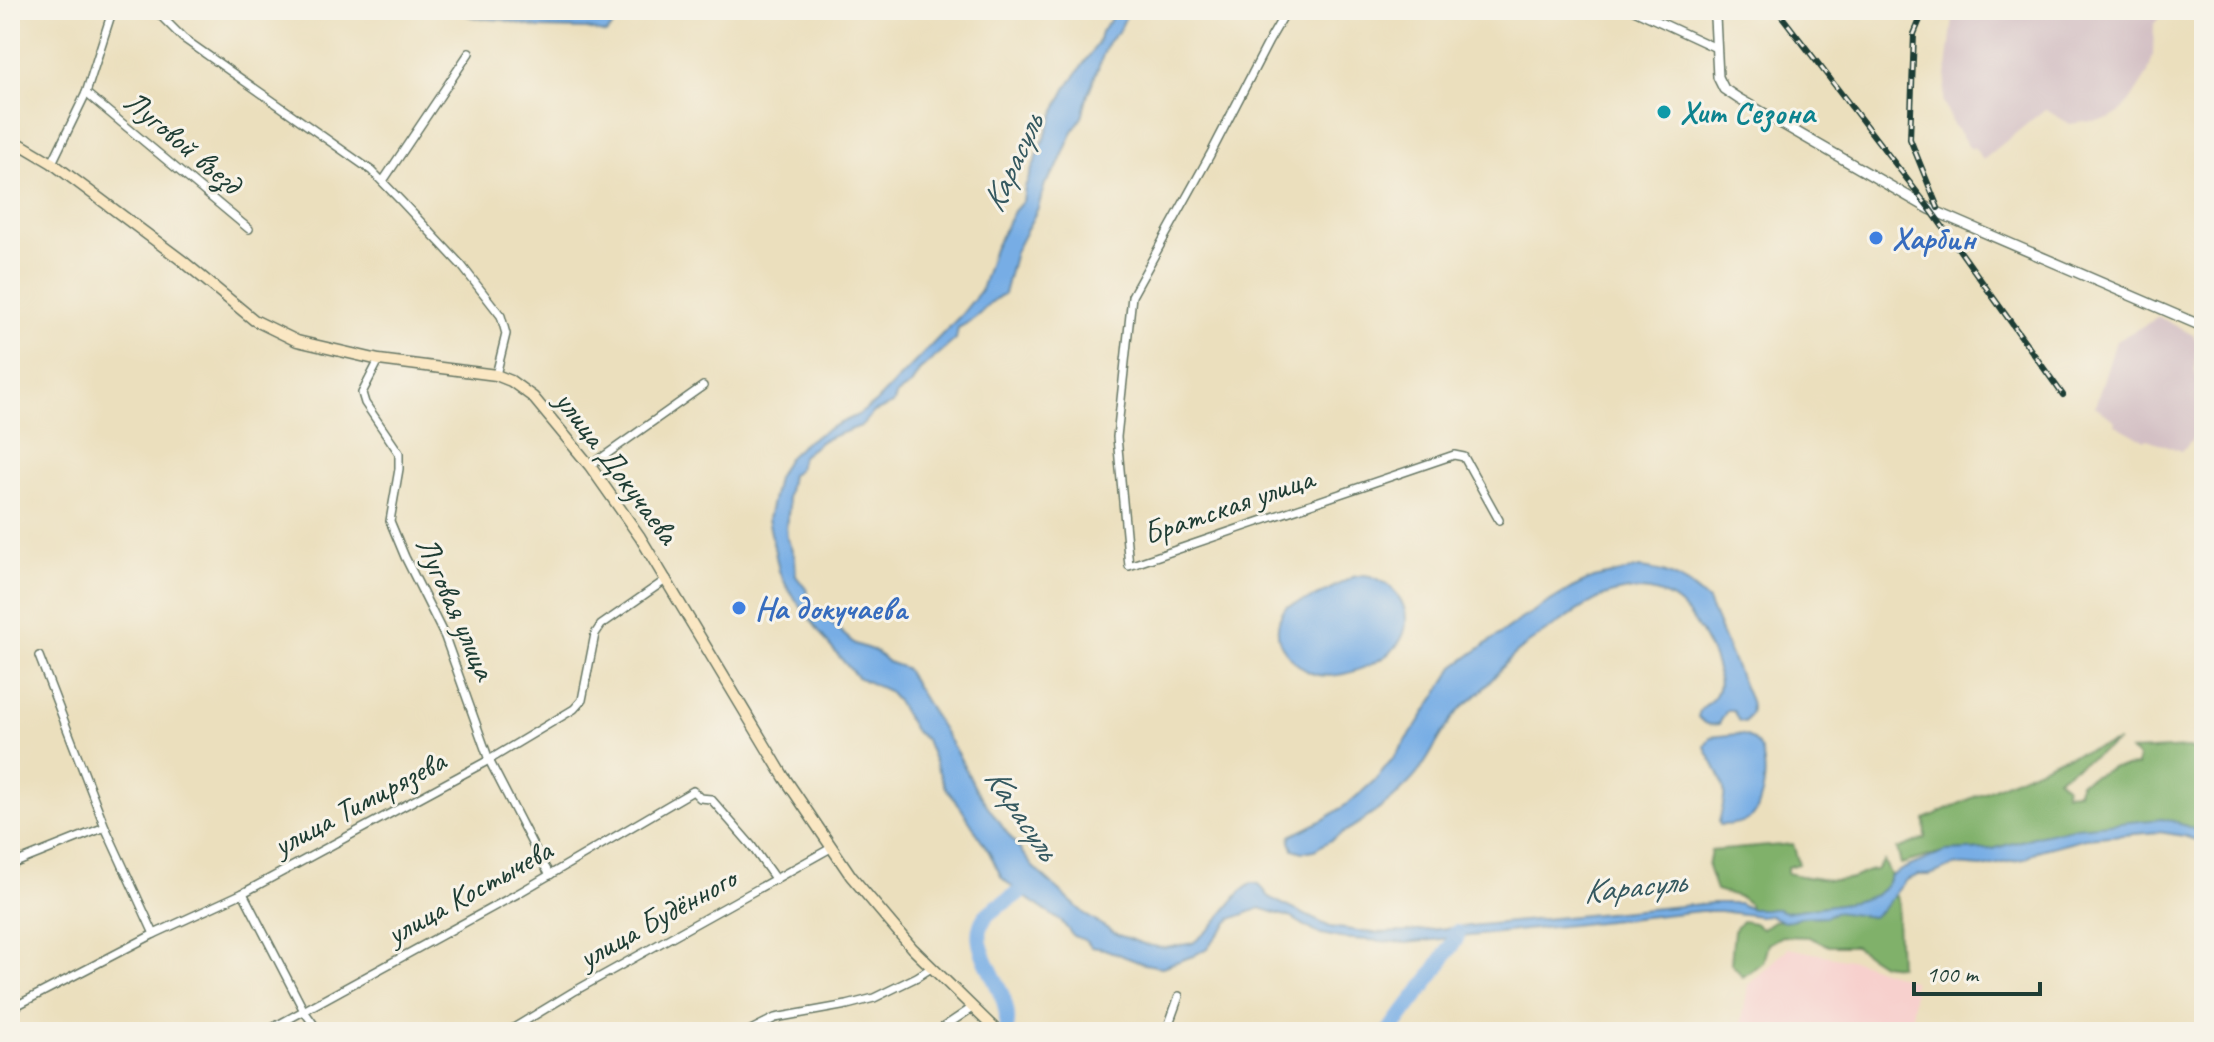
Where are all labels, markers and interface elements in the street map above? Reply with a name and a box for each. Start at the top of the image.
street label: Луговой въезд [116,81,252,205]
place label: Хит Сезона [1680,92,1817,133]
marker: Хит Сезона [1655,103,1673,121]
water label: Карасуль [971,105,1054,219]
place label: Харбин [1892,218,1978,259]
marker: Харбин [1867,229,1885,247]
street label: улица Докучаева [545,380,690,554]
street label: Братская улица [1137,457,1321,554]
street label: Луговая улица [406,530,506,688]
place label: На докучаева [755,588,910,629]
marker: На докучаева [730,599,748,617]
street label: улица Тимирязева [264,739,454,866]
water label: Карасуль [976,758,1070,870]
street label: улица Костычева [377,829,561,955]
street label: улица Будённого [569,856,746,979]
water label: Карасуль [1581,859,1690,913]
scale bar [1914,946,2040,996]
text: 100 m [1926,959,1980,989]

